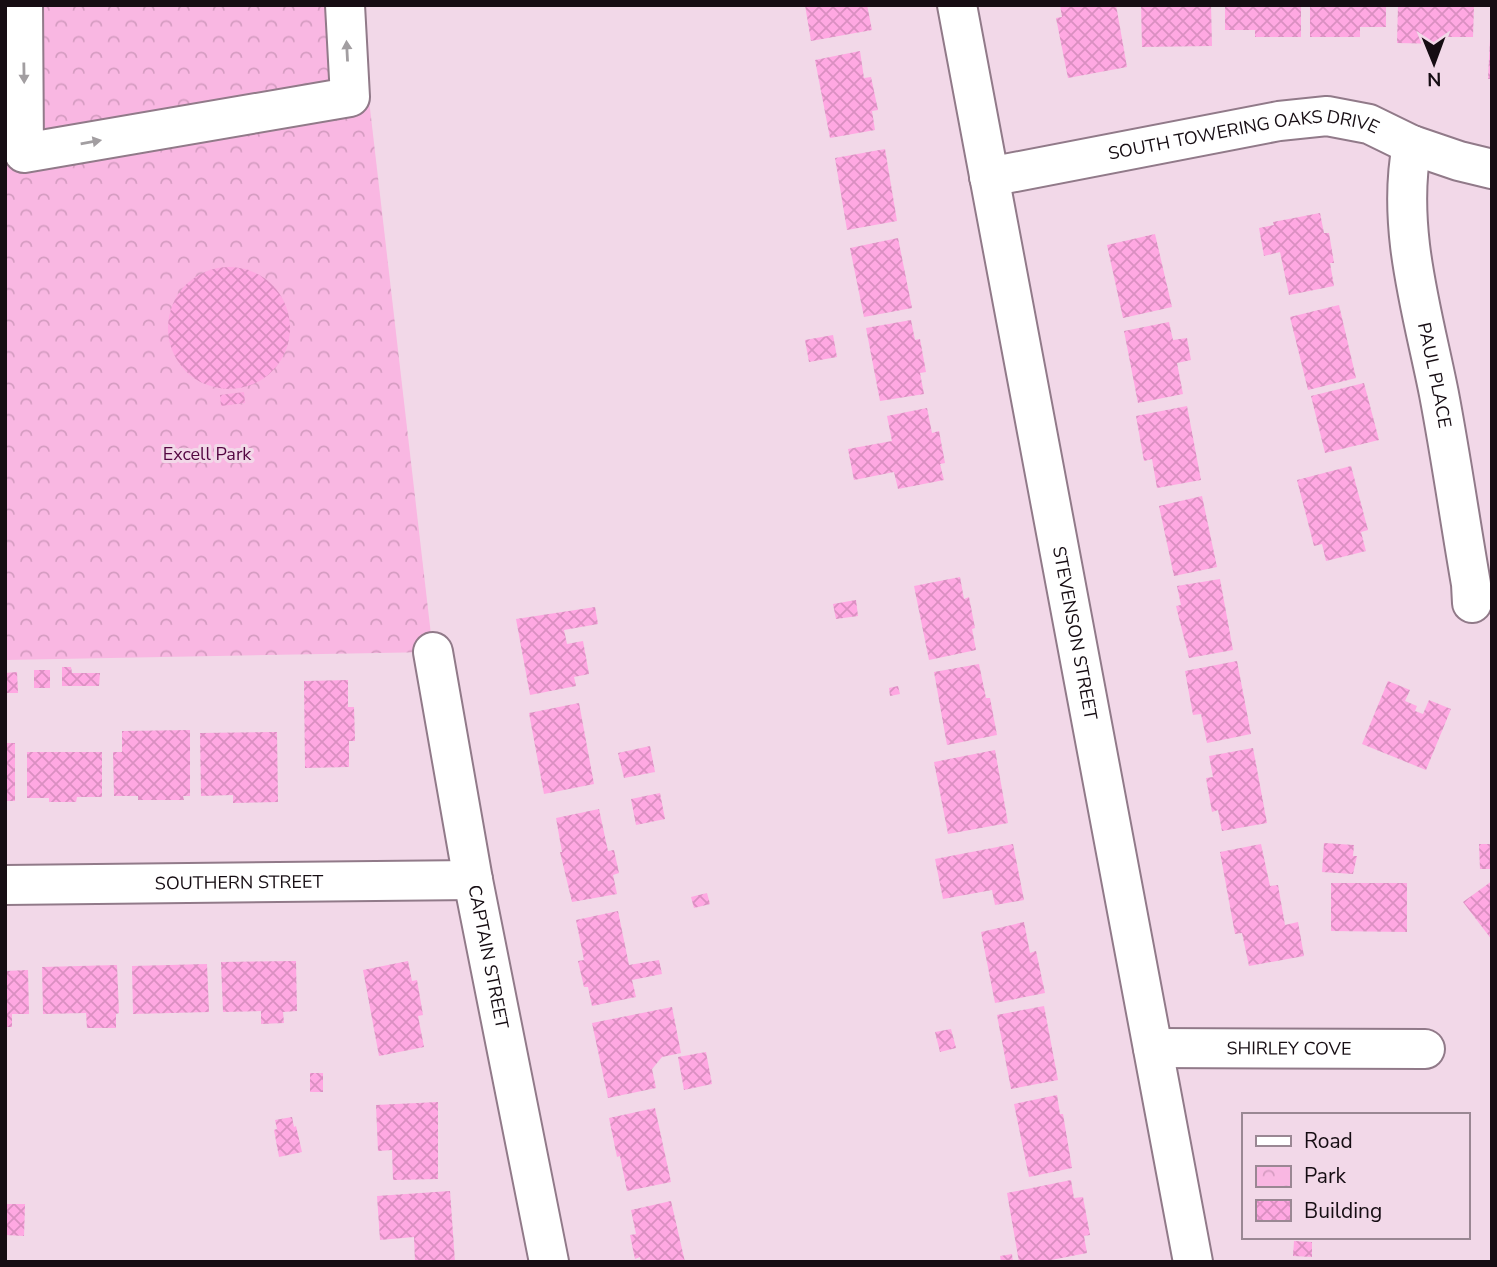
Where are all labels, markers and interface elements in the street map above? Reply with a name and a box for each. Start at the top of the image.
north arrow [1399,28,1469,98]
one-way arrow [342,40,353,62]
one-way arrow [18,63,29,85]
text: N [1427,66,1442,92]
street label: SOUTH TOWERING OAKS DRIVE [1106,104,1383,166]
one-way arrow [80,136,102,147]
street label: PAUL PLACE [1412,320,1457,430]
park label: Excell Park [163,442,252,466]
street label: STEVENSON STREET [1047,544,1103,722]
street label: SOUTHERN STREET [155,870,323,895]
street label: CAPTAIN STREET [462,883,514,1031]
street label: SHIRLEY COVE [1226,1036,1352,1061]
legend [1242,1113,1469,1239]
text: Road [1304,1127,1353,1155]
text: Park [1304,1162,1346,1190]
text: Building [1304,1197,1382,1225]

